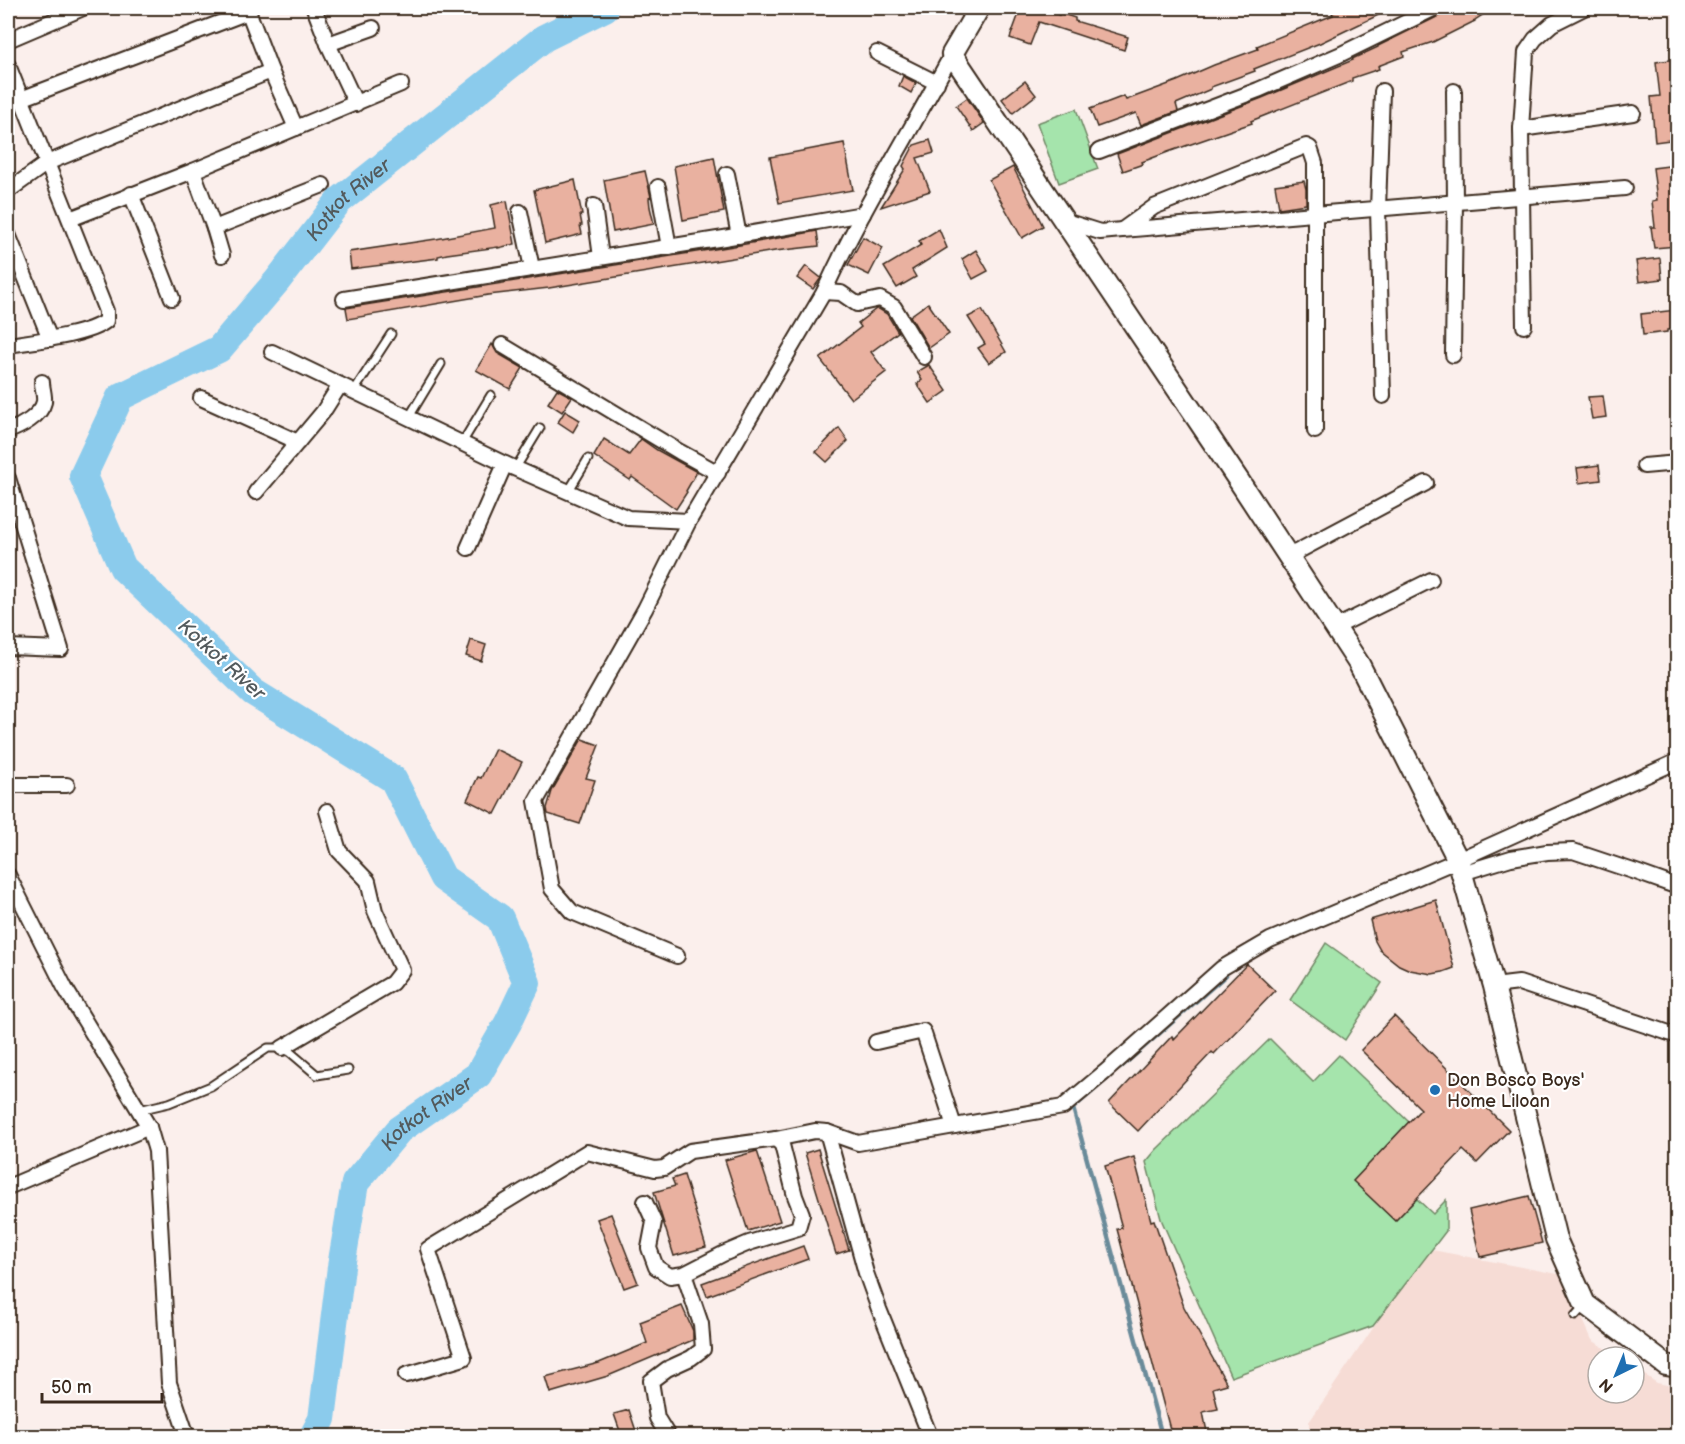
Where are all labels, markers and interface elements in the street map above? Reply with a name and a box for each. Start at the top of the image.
water label: Kotkot River [301,153,397,246]
water label: Kotkot River [173,614,271,706]
place label: Don Bosco Boys' Home Liloan [1447,1070,1584,1112]
water label: Kotkot River [376,1071,479,1156]
marker: Don Bosco Boys' Home Liloan [1428,1083,1442,1097]
north arrow [1586,1345,1646,1405]
scale bar [42,1366,162,1404]
text: N [1596,1374,1618,1396]
text: 50 m [51,1377,92,1398]

